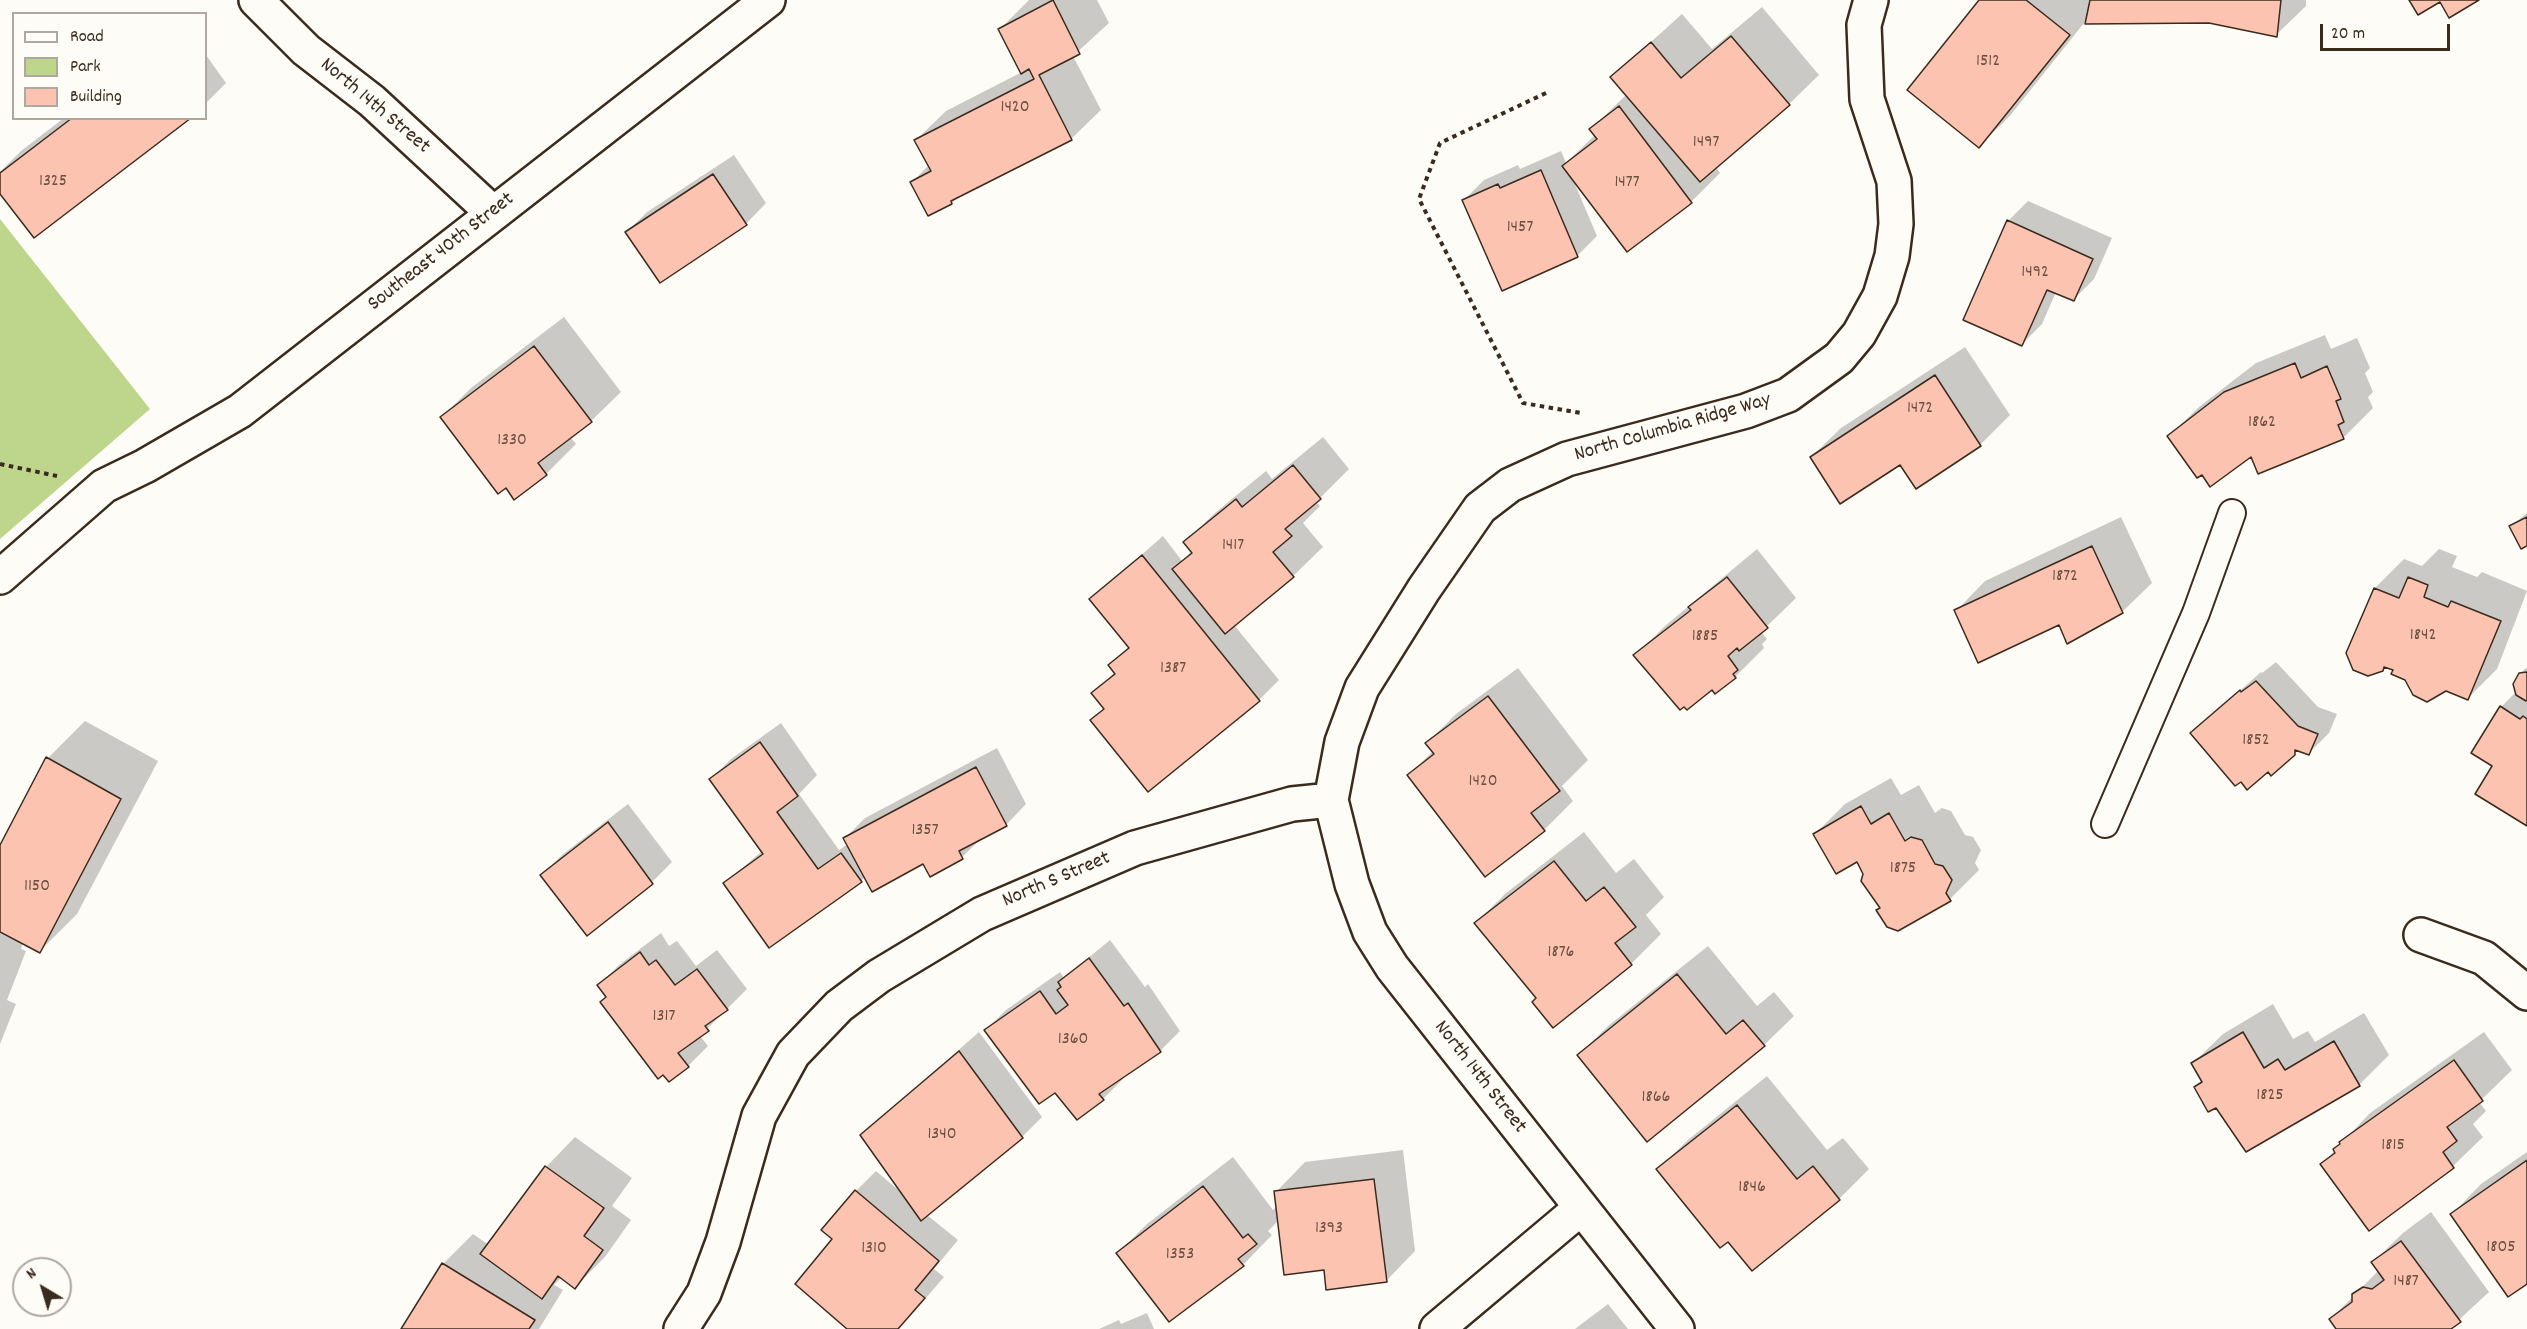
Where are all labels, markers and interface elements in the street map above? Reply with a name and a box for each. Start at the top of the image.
legend [12,12,207,120]
scale bar [2323,12,2454,50]
text: 20 m [2331,22,2365,47]
text: Road [70,25,104,50]
house number: 1512 [1976,52,2000,74]
street label: North 14th Street [314,54,434,160]
text: Park [70,55,101,80]
text: Building [70,85,122,110]
house number: 1420 [1000,98,1030,120]
house number: 1497 [1693,133,1719,155]
house number: 1325 [39,172,67,194]
house number: 1477 [1614,173,1640,195]
street label: Southeast 40th Street [364,188,520,318]
house number: 1457 [1507,218,1533,240]
house number: 1492 [2021,263,2049,285]
street label: North Columbia Ridge Way [1572,389,1774,469]
house number: 1472 [1907,399,1933,421]
house number: 1862 [2248,413,2276,435]
house number: 1330 [497,431,527,453]
house number: 1417 [1222,536,1244,558]
house number: 1872 [2052,567,2078,589]
house number: 1842 [2410,626,2436,648]
house number: 1885 [1692,627,1718,649]
house number: 1387 [1160,659,1186,681]
house number: 1852 [2242,731,2270,753]
house number: 1420 [1468,772,1498,794]
house number: 1357 [911,821,939,843]
street label: North S Street [999,847,1115,915]
house number: 1875 [1890,859,1916,881]
house number: 1150 [24,877,50,899]
house number: 1876 [1548,943,1574,965]
house number: 1317 [653,1007,675,1029]
street label: North 14th Street [1427,1017,1531,1139]
house number: 1360 [1058,1030,1088,1052]
house number: 1825 [2256,1086,2284,1108]
house number: 1866 [1642,1088,1670,1110]
house number: 1340 [927,1125,957,1147]
house number: 1815 [2381,1136,2405,1158]
house number: 1846 [1738,1178,1766,1200]
house number: 1393 [1315,1219,1343,1241]
house number: 1805 [2486,1238,2516,1260]
house number: 1310 [861,1239,887,1261]
house number: 1353 [1166,1245,1194,1267]
north arrow [12,1257,72,1317]
text: N [22,1263,42,1285]
house number: 1487 [2393,1272,2419,1294]

